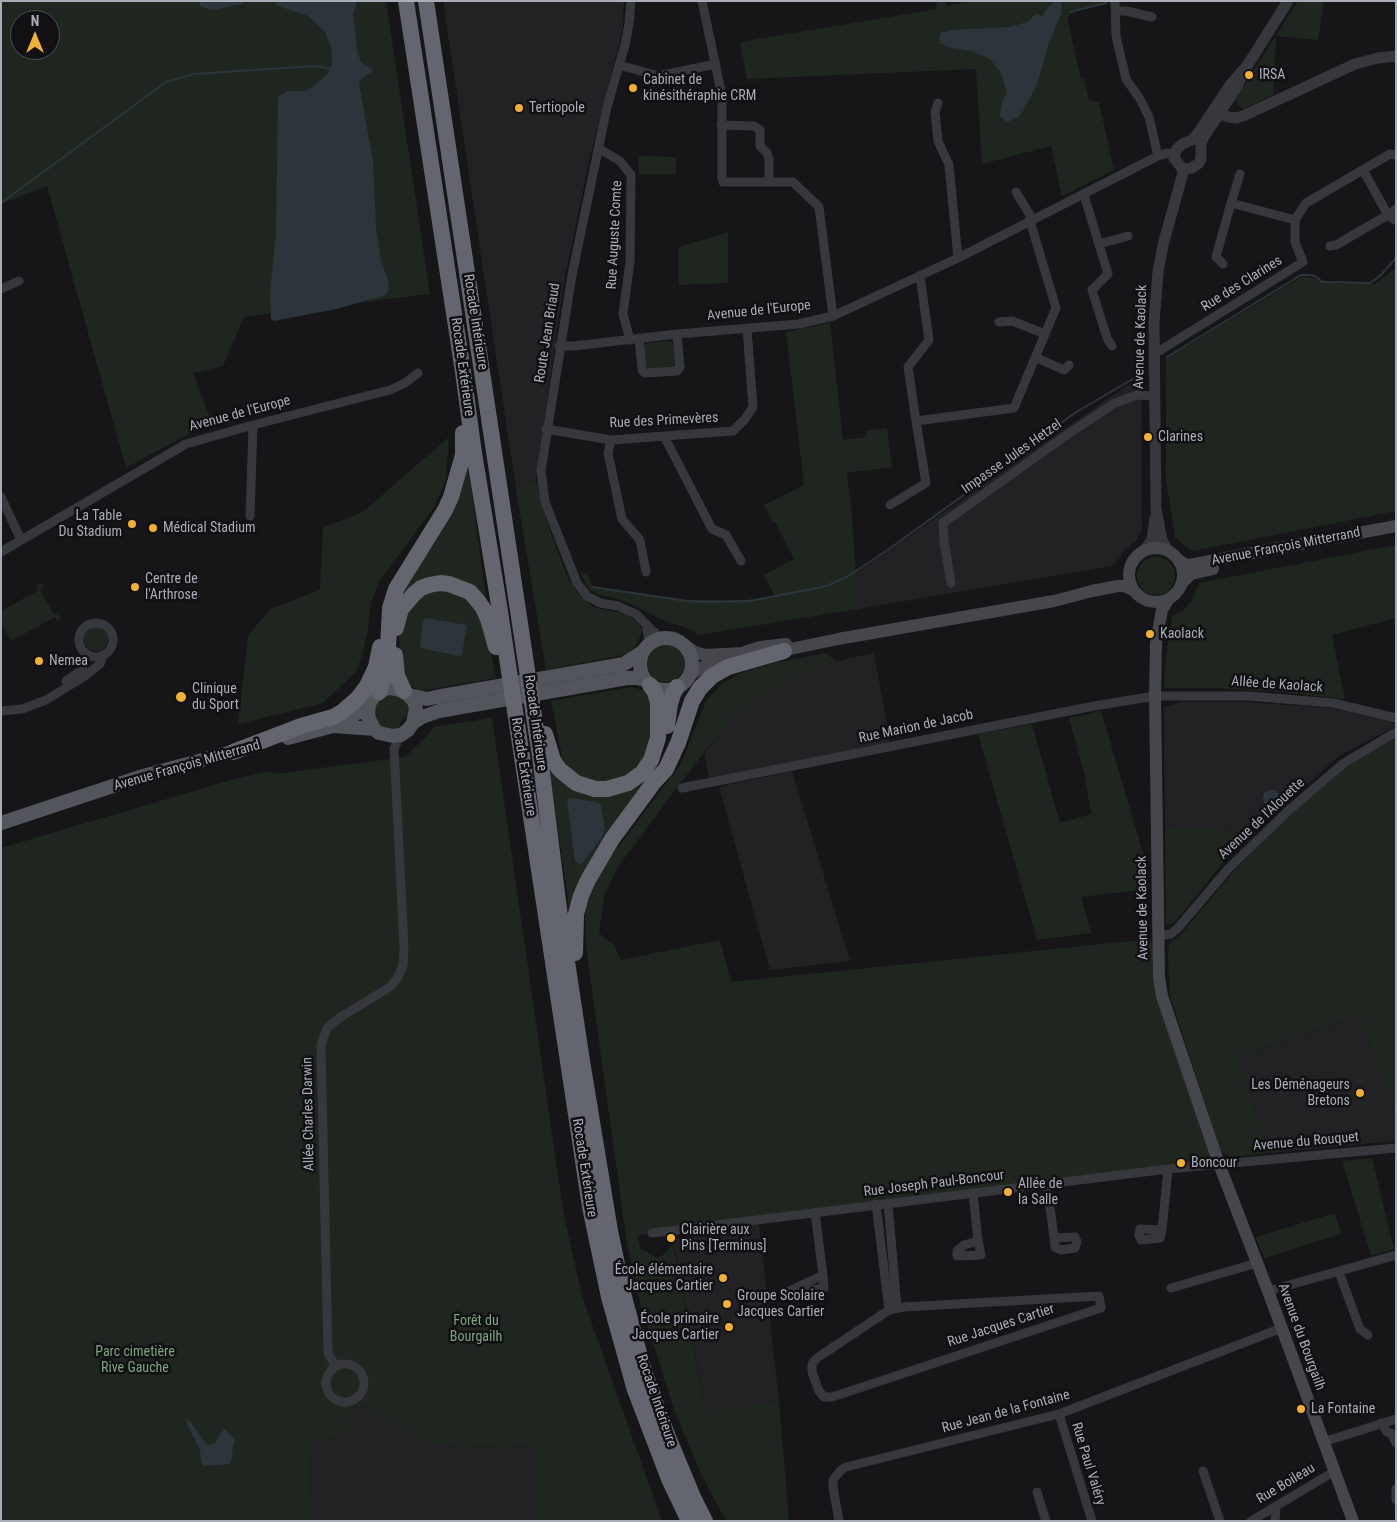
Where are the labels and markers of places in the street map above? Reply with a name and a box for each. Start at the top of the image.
place label: IRSA [1259,67,1285,83]
marker: IRSA [1243,69,1255,81]
place label: Cabinet de kinésithéraphie CRM [643,72,756,104]
marker: Cabinet de kinésithéraphie CRM [627,82,639,94]
place label: Tertiopole [529,100,585,116]
marker: Tertiopole [513,102,525,114]
place label: Clarines [1158,429,1203,445]
marker: Clarines [1142,431,1154,443]
place label: La Table Du Stadium [58,508,122,540]
marker: La Table Du Stadium [126,518,138,530]
place label: Médical Stadium [163,520,255,536]
marker: Médical Stadium [147,522,159,534]
place label: Centre de l'Arthrose [145,571,198,604]
marker: Centre de l'Arthrose [129,581,141,593]
place label: Kaolack [1160,626,1204,642]
marker: Kaolack [1144,628,1156,640]
place label: Nemea [49,653,88,669]
marker: Nemea [33,655,45,667]
place label: Clinique du Sport [192,681,239,714]
marker: Clinique du Sport [174,690,188,704]
place label: Les Déménageurs Bretons [1251,1077,1350,1110]
marker: Les Déménageurs Bretons [1354,1087,1366,1099]
place label: Boncour [1191,1155,1237,1171]
marker: Boncour [1175,1157,1187,1169]
place label: Allée de la Salle [1018,1176,1062,1208]
marker: Allée de la Salle [1002,1186,1014,1198]
place label: Clairière aux Pins [Terminus] [681,1222,766,1254]
marker: Clairière aux Pins [Terminus] [665,1232,677,1244]
place label: École élémentaire Jacques Cartier [615,1262,713,1294]
marker: École élémentaire Jacques Cartier [717,1272,729,1284]
place label: Groupe Scolaire Jacques Cartier [737,1288,824,1320]
marker: Groupe Scolaire Jacques Cartier [721,1298,733,1310]
place label: École primaire Jacques Cartier [632,1311,719,1344]
marker: École primaire Jacques Cartier [723,1321,735,1333]
place label: La Fontaine [1311,1401,1375,1417]
marker: La Fontaine [1295,1403,1307,1415]

